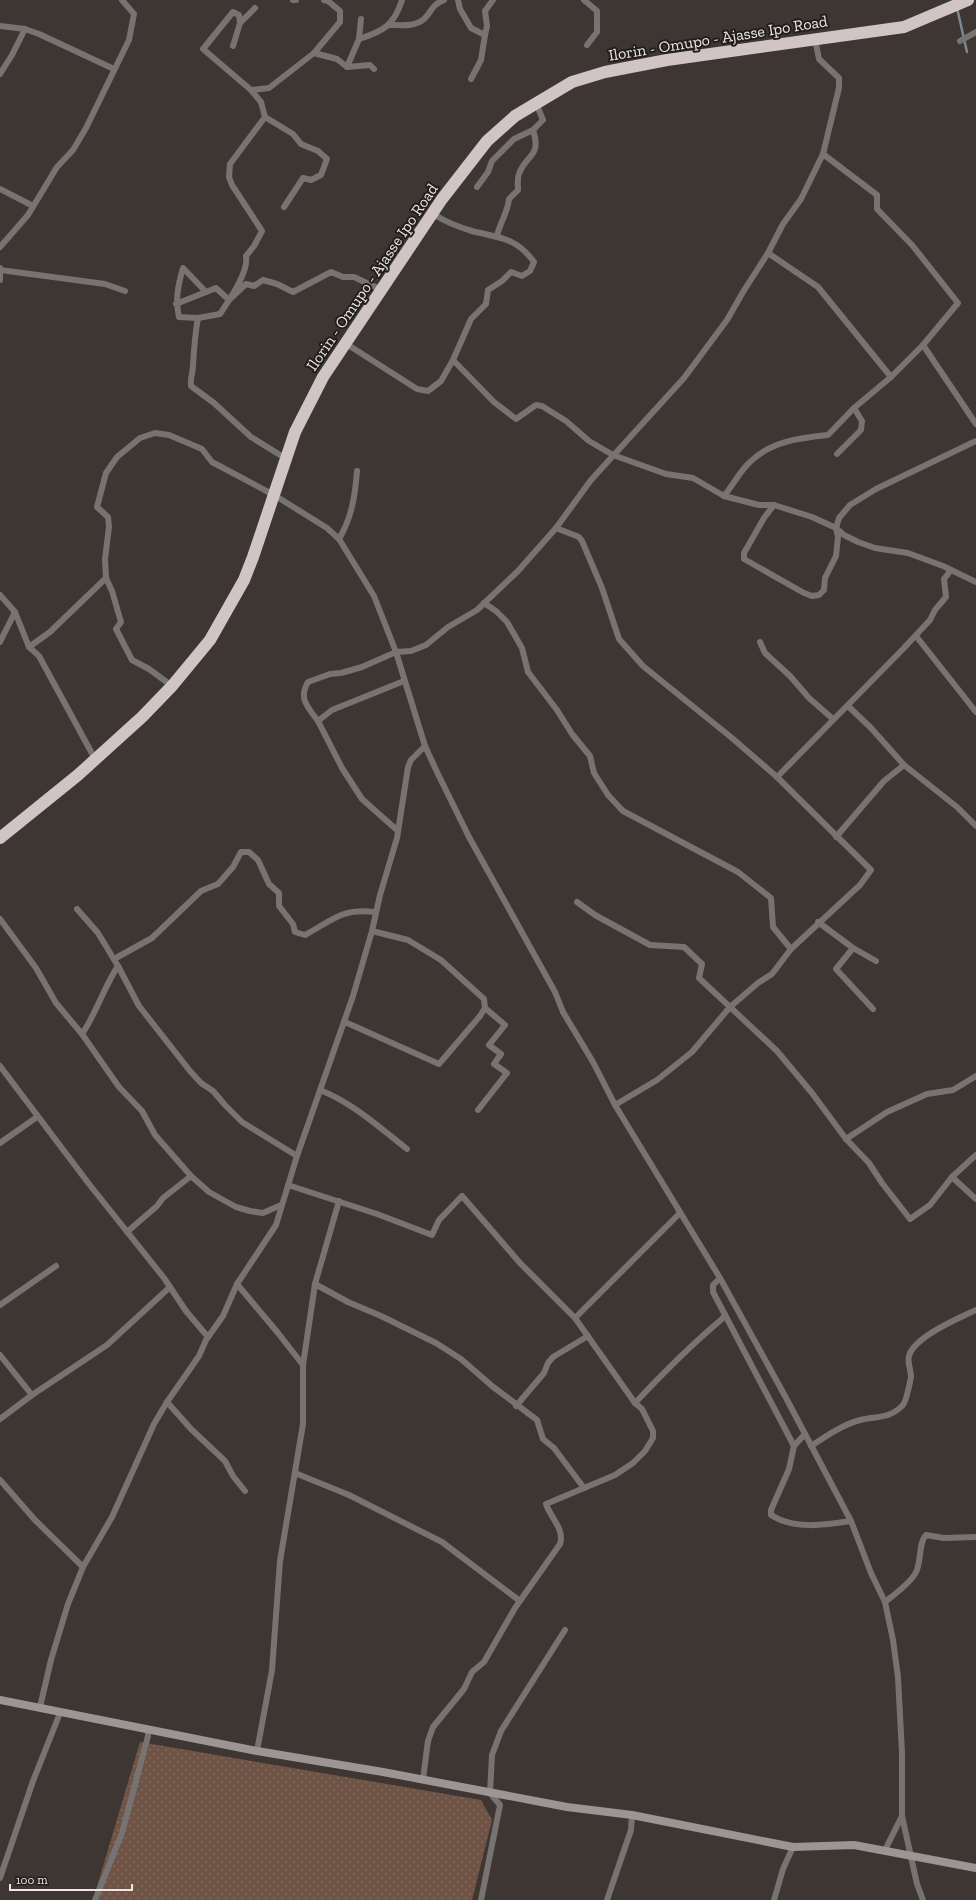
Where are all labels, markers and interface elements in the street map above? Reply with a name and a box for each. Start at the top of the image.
street label: Ilorin - Omupo - Ajasse Ipo Road [607,11,829,65]
street label: Ilorin - Omupo - Ajasse Ipo Road [302,180,442,374]
scale bar [10,1866,132,1892]
text: 100 m [16,1873,48,1887]

